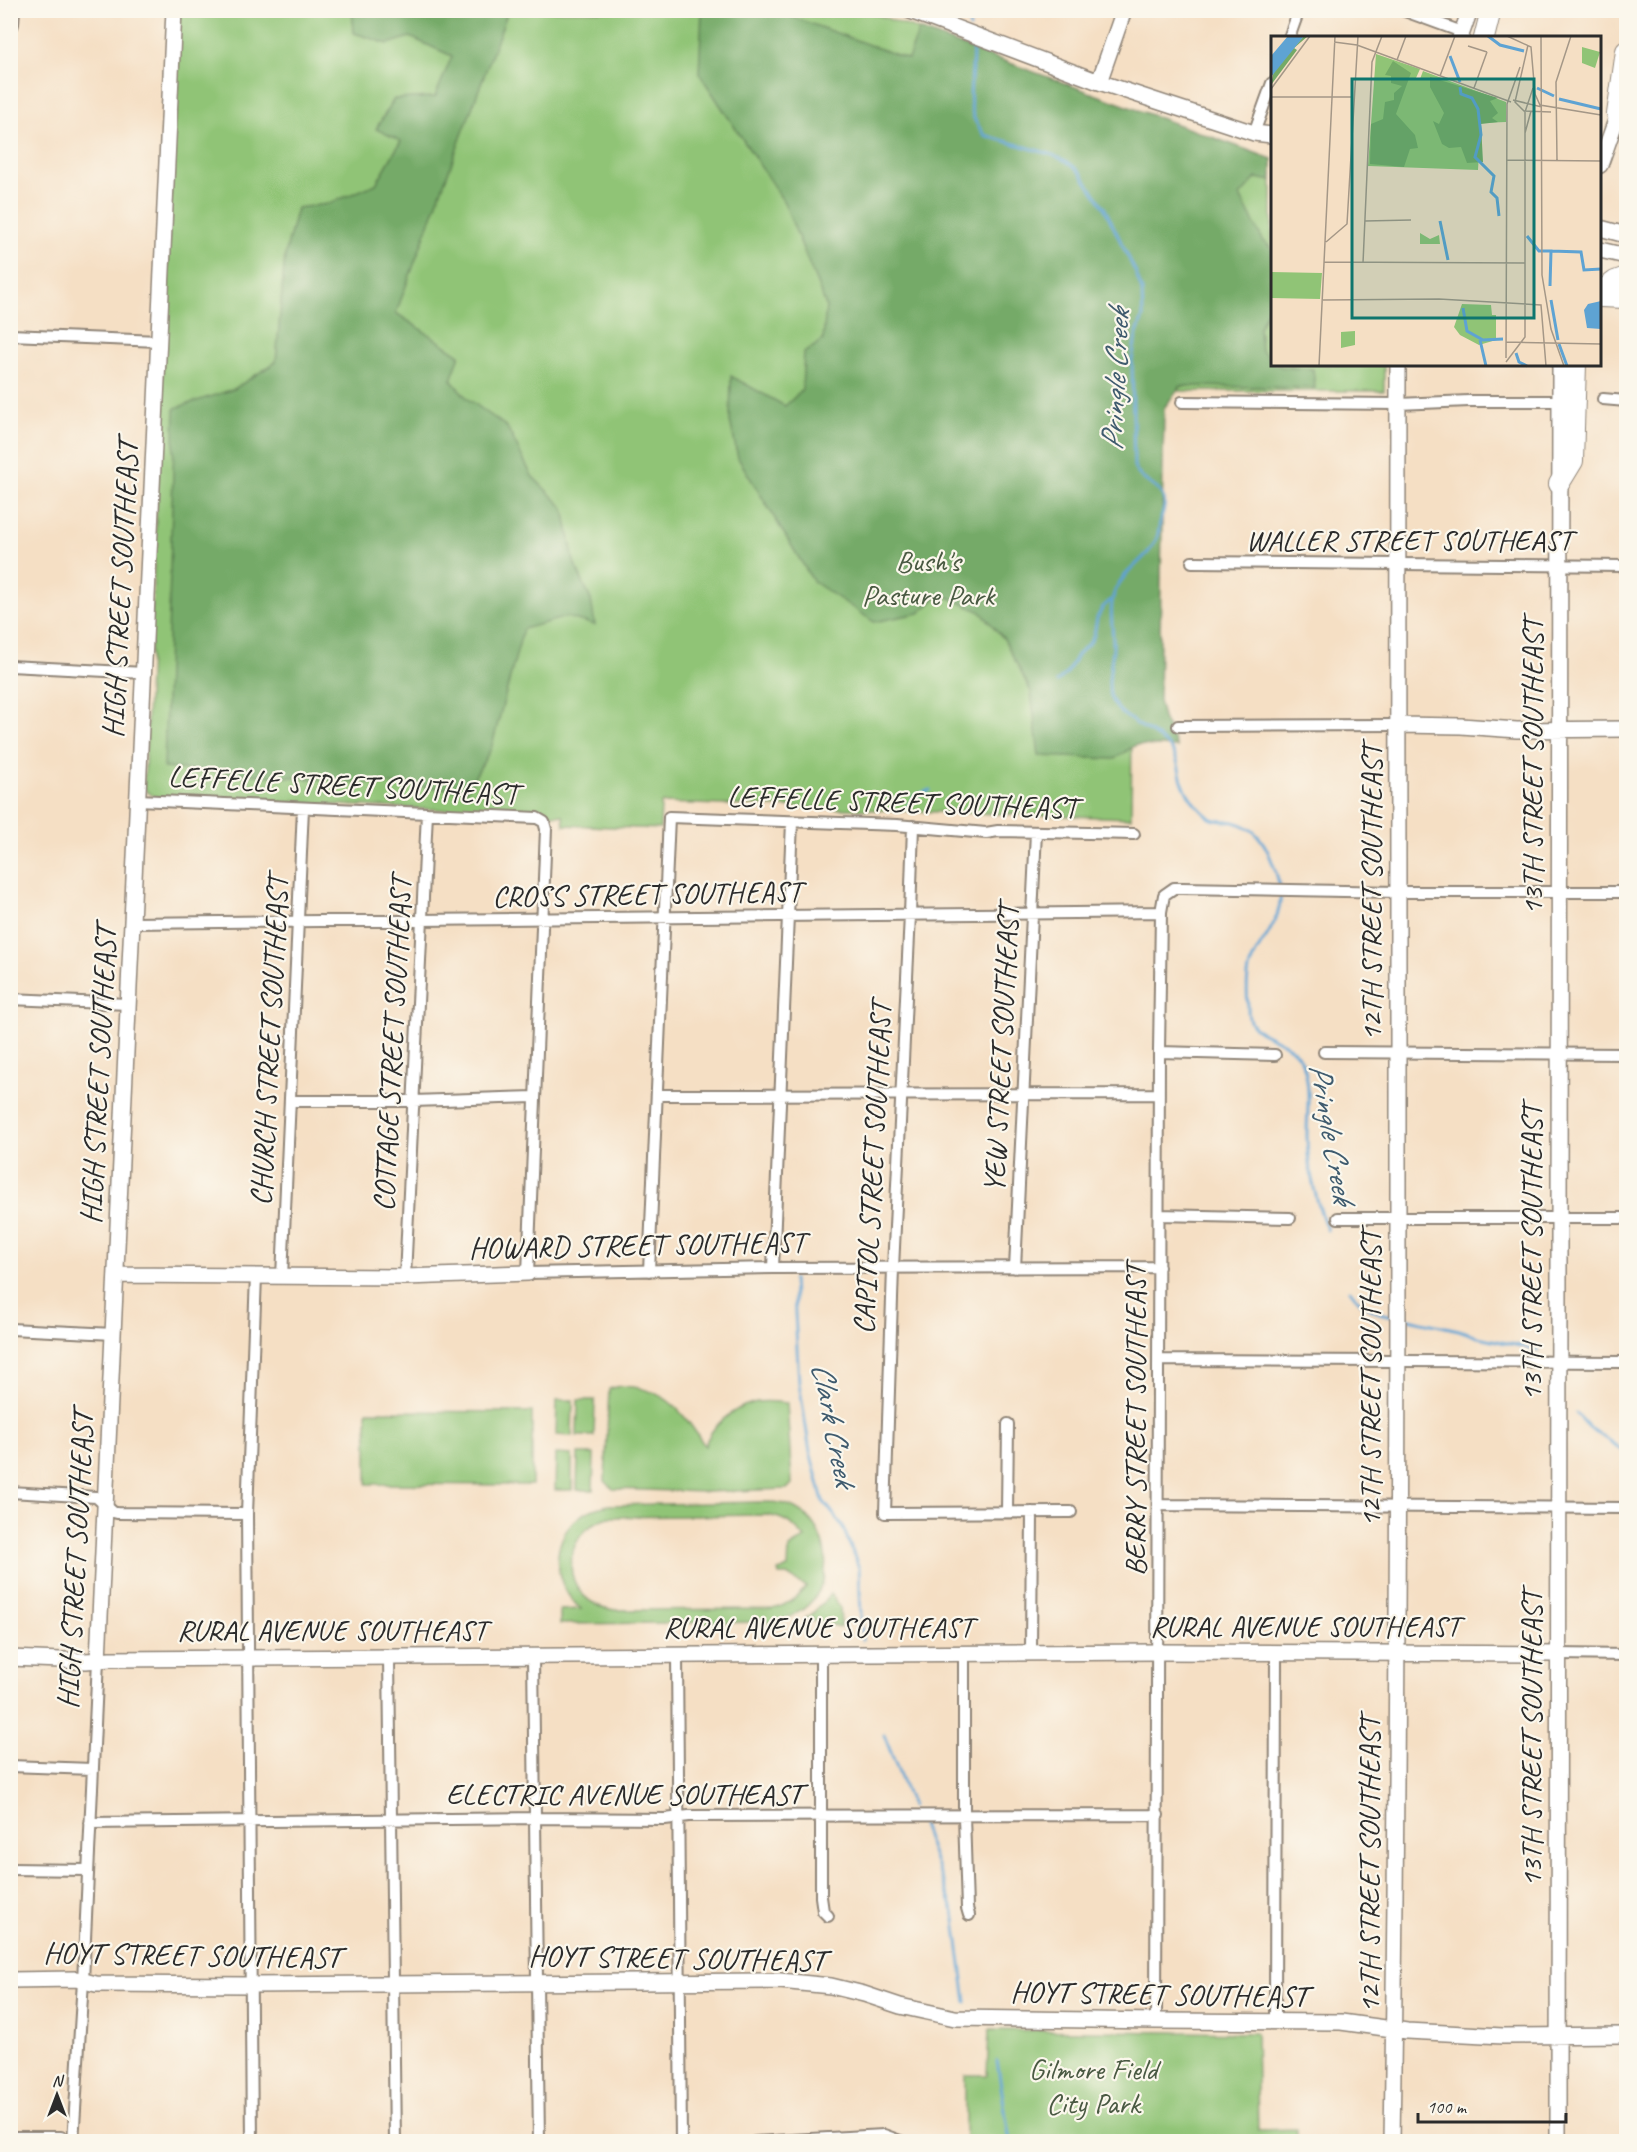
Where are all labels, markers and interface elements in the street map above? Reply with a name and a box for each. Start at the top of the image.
inset map [1271,36,1601,366]
water label: Pringle Creek [1091,302,1139,451]
street label: HIGH STREET SOUTHEAST [93,432,147,739]
street label: WALLER STREET SOUTHEAST [1246,521,1578,559]
park label: Bush's Pasture Park [862,542,996,614]
street label: 13TH STREET SOUTHEAST [1513,612,1551,915]
street label: 12TH STREET SOUTHEAST [1352,738,1390,1041]
street label: LEFFELLE STREET SOUTHEAST [167,757,526,814]
street label: LEFFELLE STREET SOUTHEAST [727,777,1085,827]
street label: CHURCH STREET SOUTHEAST [241,868,297,1206]
street label: COTTAGE STREET SOUTHEAST [364,870,420,1212]
street label: CROSS STREET SOUTHEAST [492,872,808,916]
street label: YEW STREET SOUTHEAST [974,897,1028,1194]
street label: HIGH STREET SOUTHEAST [71,918,125,1225]
street label: CAPITOL STREET SOUTHEAST [844,995,900,1335]
water label: Pringle Creek [1300,1060,1366,1212]
street label: 13TH STREET SOUTHEAST [1512,1098,1550,1401]
street label: HOWARD STREET SOUTHEAST [468,1223,812,1267]
street label: 12TH STREET SOUTHEAST [1351,1224,1389,1527]
street label: BERRY STREET SOUTHEAST [1116,1258,1154,1576]
water label: Clark Creek [802,1359,867,1494]
street label: HIGH STREET SOUTHEAST [48,1403,102,1710]
street label: 13TH STREET SOUTHEAST [1512,1584,1550,1887]
street label: RURAL AVENUE SOUTHEAST [1150,1607,1466,1645]
street label: RURAL AVENUE SOUTHEAST [663,1608,979,1646]
street label: RURAL AVENUE SOUTHEAST [177,1611,493,1649]
street label: 12TH STREET SOUTHEAST [1350,1710,1388,2013]
street label: ELECTRIC AVENUE SOUTHEAST [446,1775,809,1813]
street label: HOYT STREET SOUTHEAST [43,1933,348,1977]
street label: HOYT STREET SOUTHEAST [528,1936,833,1980]
street label: HOYT STREET SOUTHEAST [1010,1972,1315,2016]
park label: Gilmore Field City Park [1029,2050,1161,2122]
north arrow [27,2065,87,2125]
text: N [52,2071,65,2091]
scale bar [1418,2086,1566,2124]
text: 100 m [1427,2096,1468,2118]

